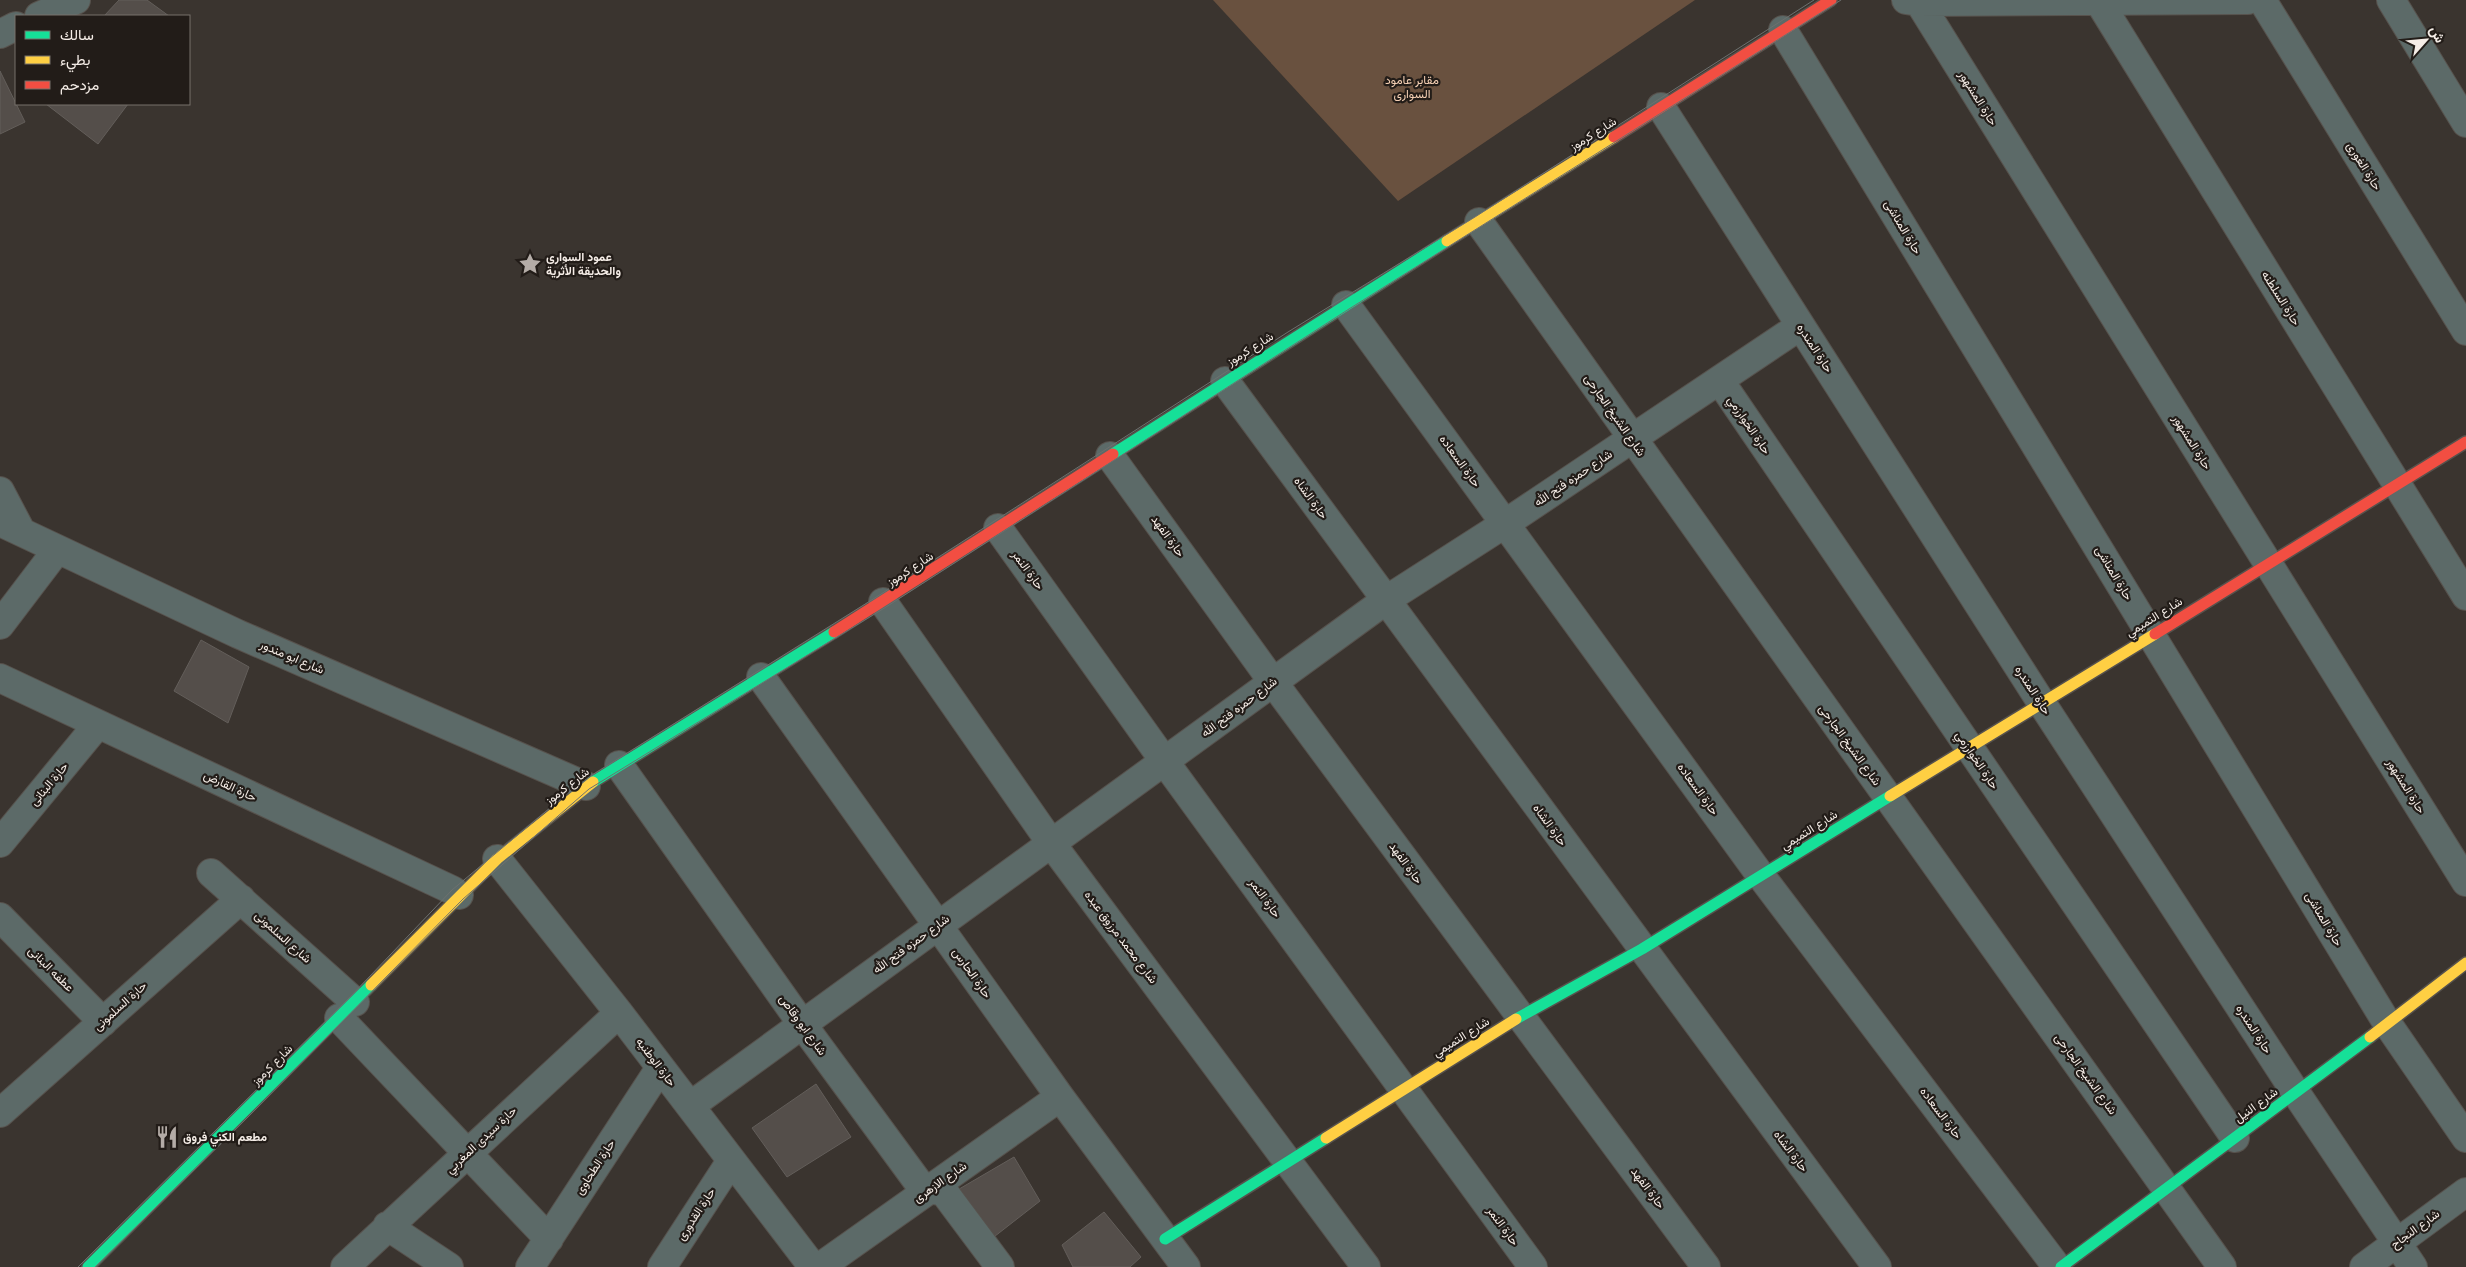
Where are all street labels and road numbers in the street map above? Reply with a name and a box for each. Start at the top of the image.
street label: حارة المشهور [1954,67,2001,128]
street label: شارع كرموز [1566,113,1620,156]
street label: حارة الغورى [2343,139,2385,193]
street label: حارة المناشى [1881,197,1925,257]
street label: حارة السلطنه [2258,268,2304,328]
street label: حارة المندره [1793,320,1837,376]
street label: شارع كرموز [1223,328,1277,371]
street label: شارع الشيخ الجارحى [1580,371,1649,460]
street label: حارة الخوارزمي [1722,393,1774,458]
street label: حارة المشهور [2168,411,2215,472]
street label: حارة السعاده [1436,432,1484,490]
street label: شارع حمزه فتح الله [1531,446,1616,511]
street label: حارة الشاه [1290,474,1332,522]
street label: حارة الفهد [1148,512,1188,560]
street label: حارة المناشى [2092,543,2136,603]
street label: حارة النمر [1008,546,1048,593]
street label: شارع كرموز [883,548,937,591]
street label: شارع التميمي [2123,593,2186,642]
street label: شارع ابو مندور [256,636,327,679]
street label: حارة المندره [2011,662,2055,718]
street label: شارع حمزه فتح الله [1198,673,1281,742]
street label: شارع الشيخ الجارحى [1814,701,1885,789]
street label: حارة الخوارزمي [1950,728,2002,793]
street label: حارة المشهور [2382,755,2429,816]
street label: حارة البنانى [26,759,72,809]
street label: حارة السعاده [1674,760,1722,818]
street label: شارع كرموز [541,764,593,810]
street label: حارة القارض [201,767,259,805]
street label: حارة الشاه [1529,801,1571,849]
street label: شارع التميمي [1778,806,1841,855]
street label: حارة الفهد [1386,839,1426,887]
street label: حارة النمر [1245,874,1285,921]
street label: شارع محمد مرزوق عبده [1080,887,1161,987]
street label: حارة المناشى [2302,889,2346,949]
street label: شارع السلمونى [251,907,315,967]
street label: شارع حمزه فتح الله [869,911,953,978]
street label: عطفه البنانى [25,943,77,995]
street label: حارة الحارس [949,945,995,1001]
street label: حارة السلمونى [90,978,150,1034]
street label: شارع ابو وقاص [775,992,830,1059]
street label: حارة المندره [2232,1001,2276,1057]
street label: شارع التميمي [1430,1013,1493,1062]
street label: شارع الشيخ الجارحى [2050,1030,2121,1118]
street label: حارة الوطنيه [632,1034,680,1090]
street label: شارع كرموز [247,1041,297,1091]
street label: حارة السعاده [1916,1084,1966,1142]
street label: شارع النيل [2231,1084,2282,1127]
street label: حارة سيدى المغربي [442,1103,521,1179]
street label: حارة الشاه [1770,1127,1812,1175]
street label: حارة الطحاوى [571,1136,619,1198]
street label: شارع الازهرى [910,1158,970,1207]
street label: حارة الفهد [1627,1164,1669,1212]
street label: حارة القدورى [673,1185,719,1243]
street label: حارة النمر [1483,1202,1523,1249]
street label: شارع النجاح [2387,1206,2443,1253]

